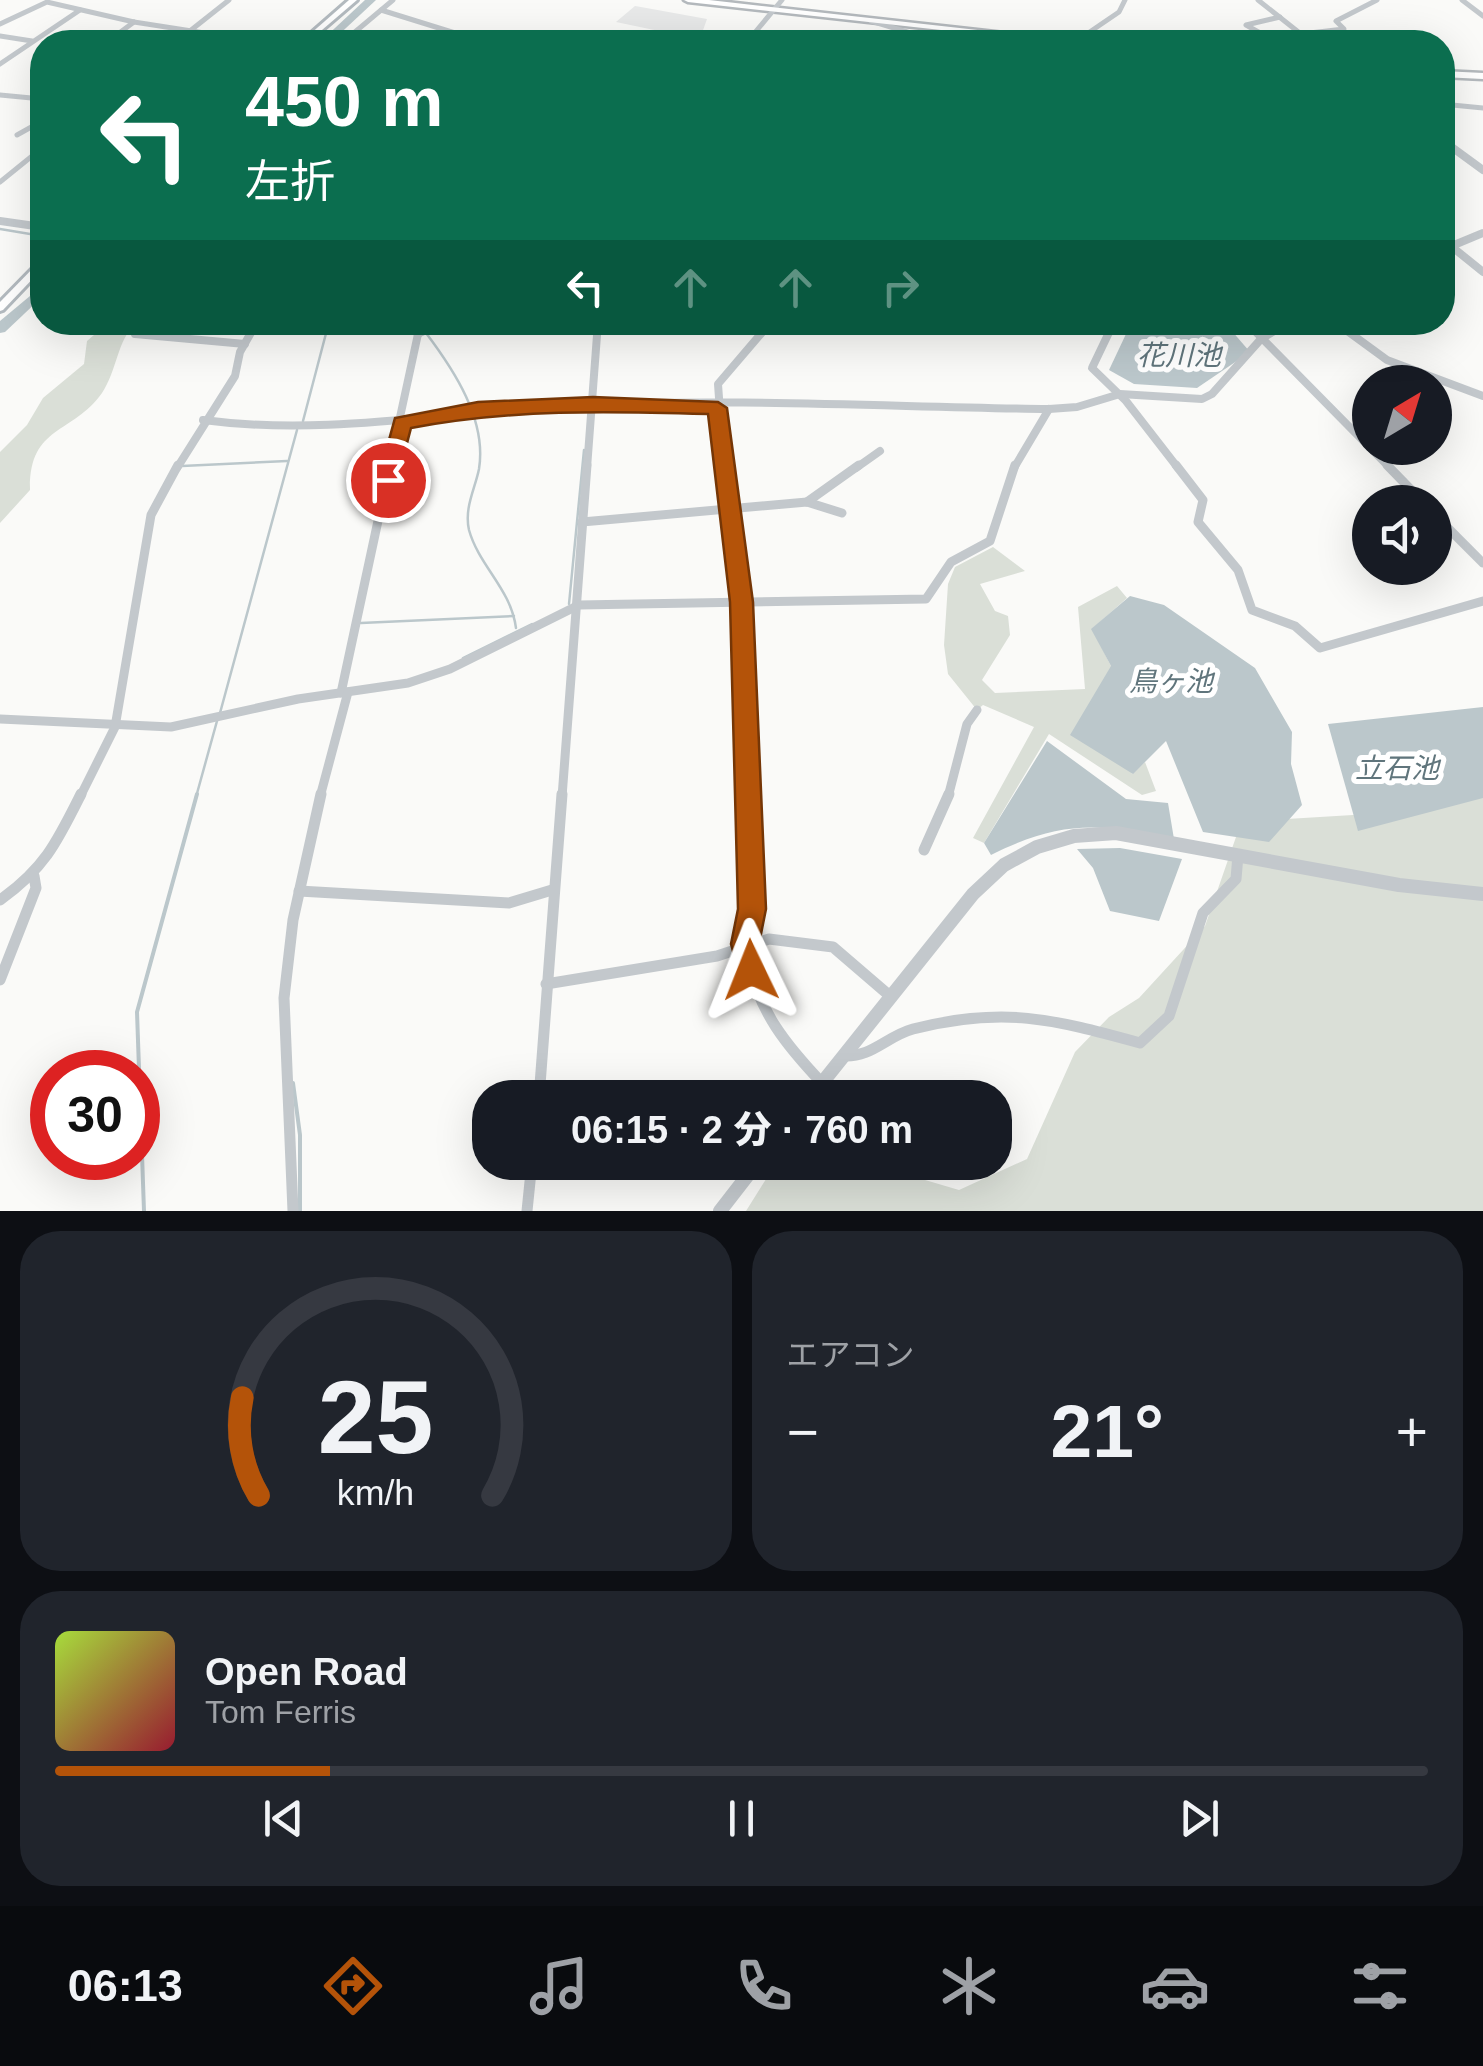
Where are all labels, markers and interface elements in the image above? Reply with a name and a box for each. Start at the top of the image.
text: 450 m [245,63,443,141]
icon: left [80,70,210,200]
text: 左折 [245,156,335,207]
icon: left [558,260,613,315]
icon: ahead [663,260,718,315]
icon: ahead [768,260,823,315]
icon: right [873,260,928,315]
water label: 花川池 [1137,340,1224,371]
north arrow [1352,365,1452,465]
map controls [1352,365,1452,585]
pin [346,438,431,523]
icon: arrive [361,453,416,508]
button: sound [1352,485,1452,585]
water label: 鳥ヶ池 [1129,666,1216,697]
water label: 立石池 [1355,753,1442,784]
position arrow [699,918,803,1022]
speed limit sign: 30 [30,1050,160,1180]
text: 06:15 · 2 分 · 760 m [571,1109,913,1151]
text: エアコン [787,1337,915,1373]
text: 25 [318,1359,434,1475]
text: 21° [1051,1389,1164,1473]
text: − [787,1401,819,1463]
text: + [1396,1401,1428,1463]
text: km/h [337,1473,414,1513]
text: Open Road [205,1651,408,1693]
text: Tom Ferris [205,1694,356,1730]
icon: previous [256,1791,311,1846]
icon: pause [714,1791,769,1846]
icon: next [1172,1791,1227,1846]
icon: directions [318,1951,388,2021]
icon: music [524,1951,594,2021]
icon: phone [729,1951,799,2021]
icon: climate [934,1951,1004,2021]
icon: car [1140,1951,1210,2021]
icon: filters [1345,1951,1415,2021]
text: 06:13 [68,1960,183,2011]

